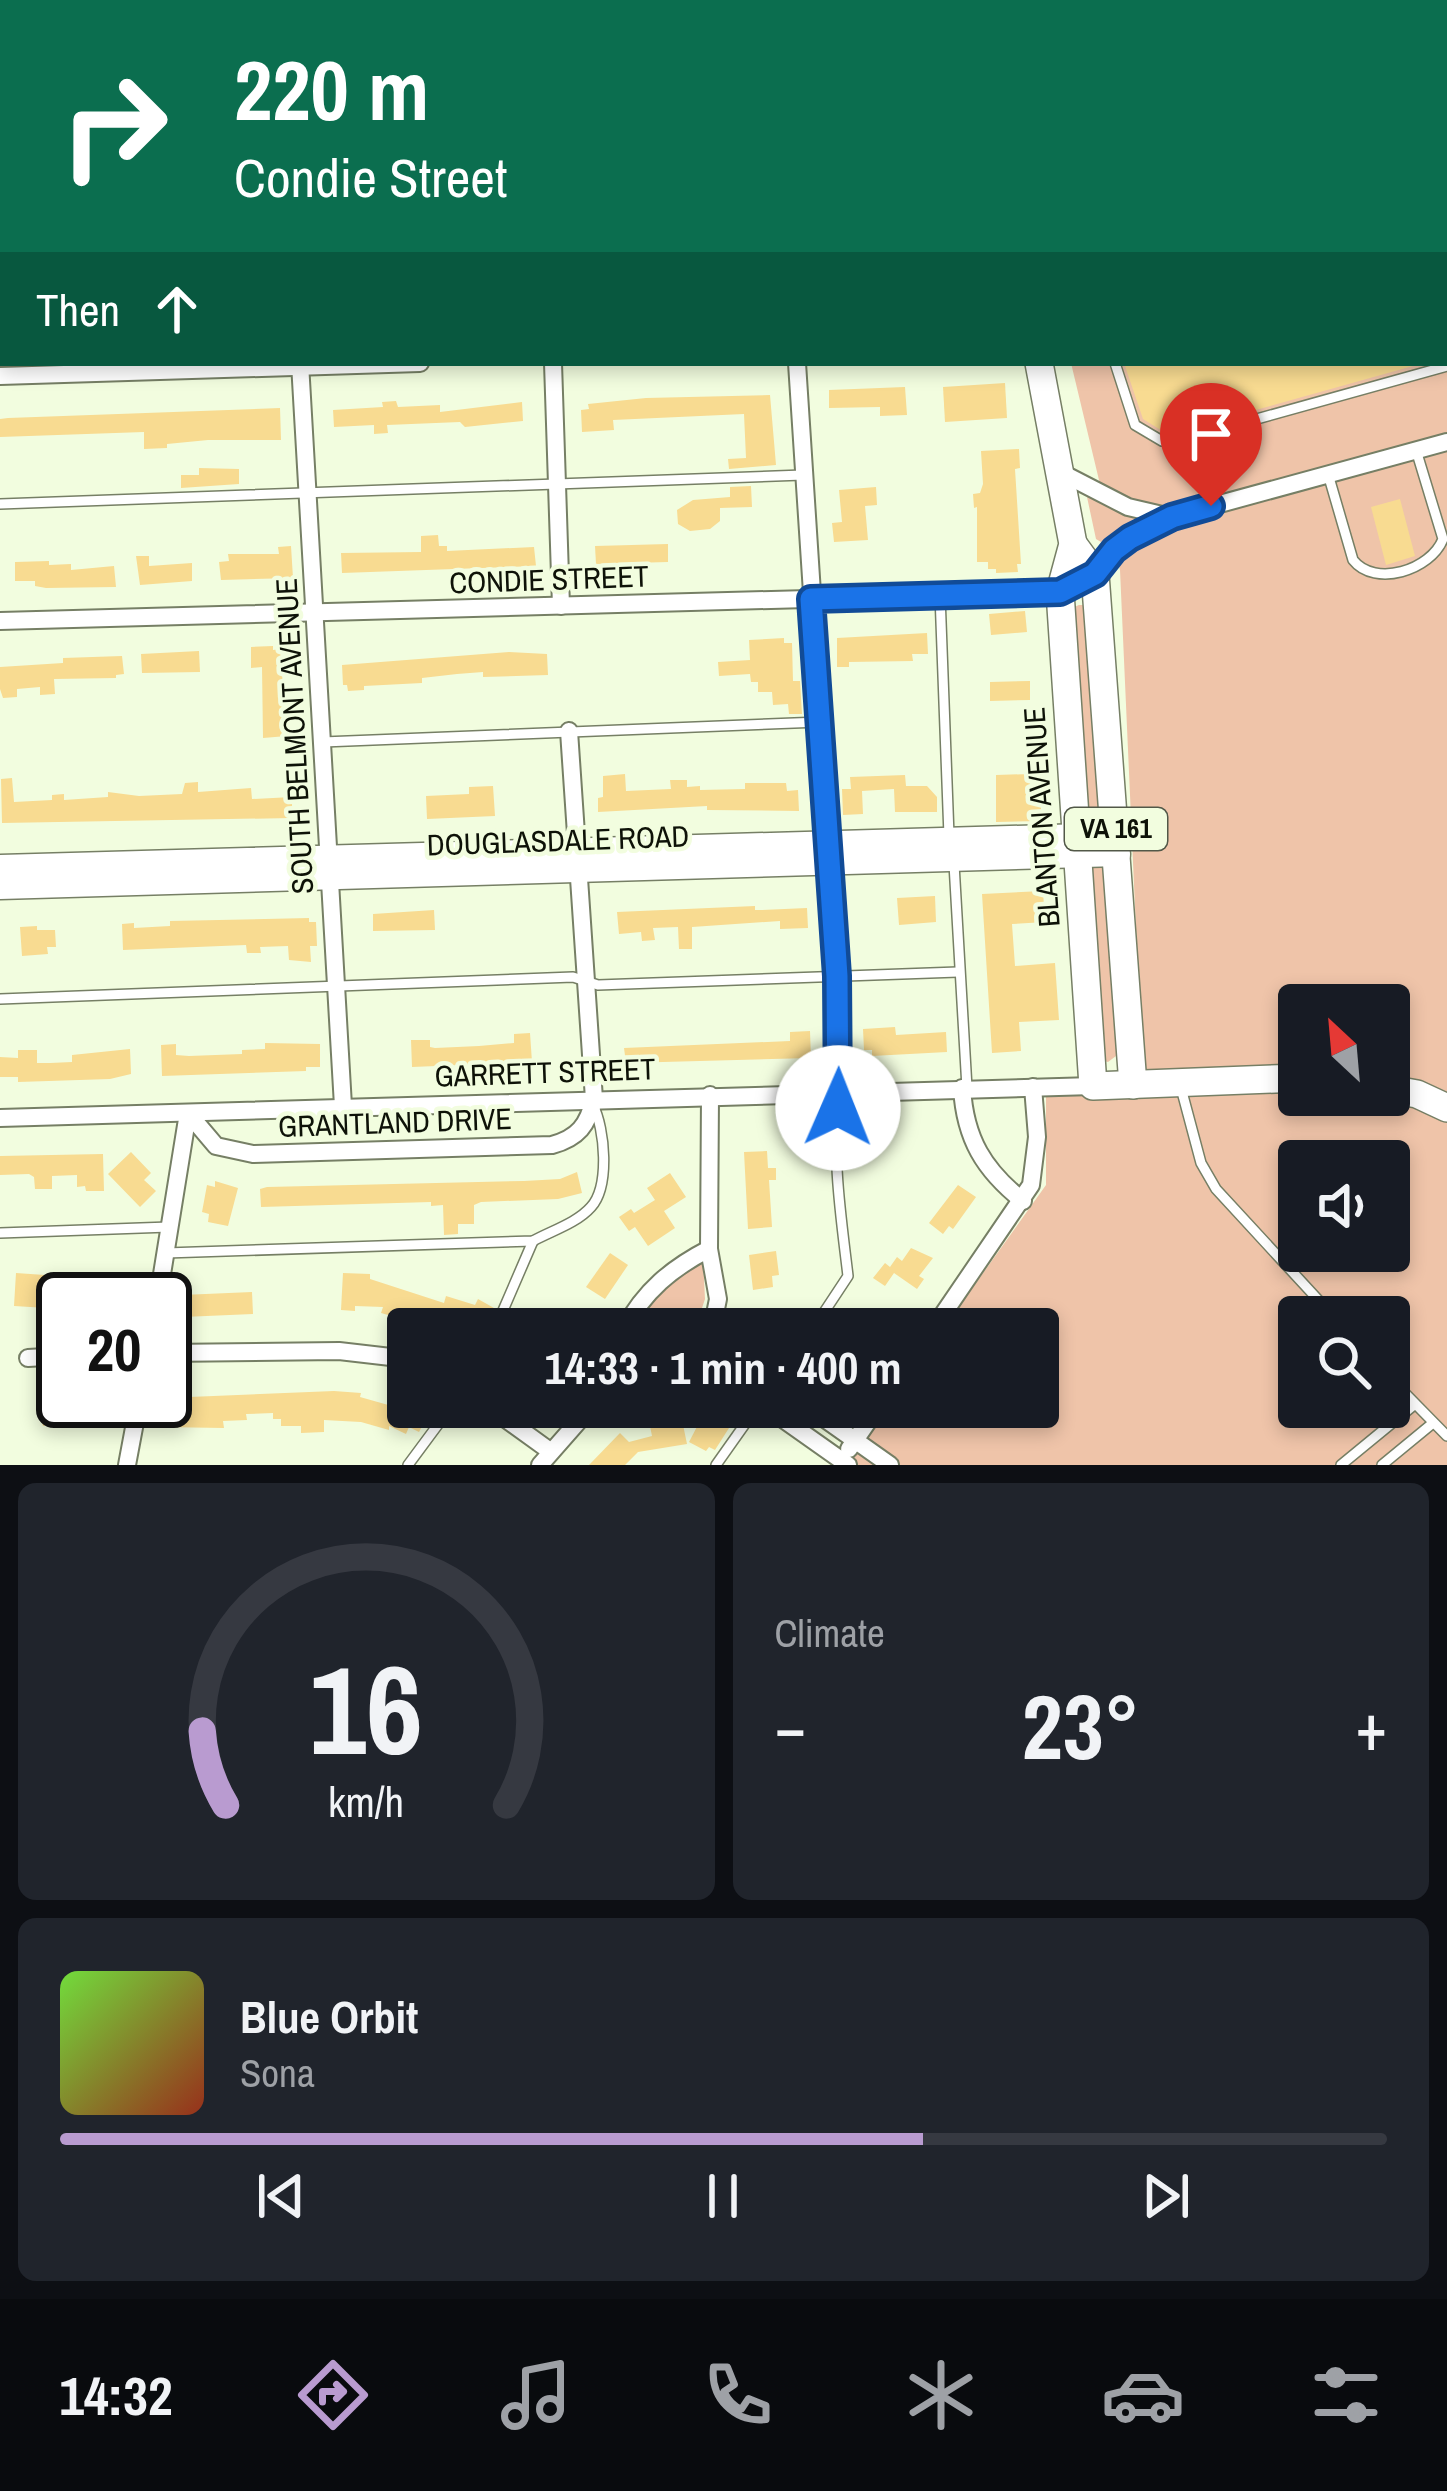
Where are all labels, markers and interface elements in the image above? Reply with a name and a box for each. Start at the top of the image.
text: 220 m [234,33,429,146]
icon: right [36,48,192,204]
text: Condie Street [234,141,507,214]
icon: ahead [144,276,210,342]
text: Then [36,279,120,340]
pin [1160,383,1262,506]
icon: arrive [1178,401,1244,467]
street label: CONDIE STREET [449,556,649,602]
street label: SOUTH BELMONT AVENUE [266,577,322,895]
street label: BLANTON AVENUE [1013,706,1069,929]
road number: VA 161 [1065,808,1167,850]
street label: DOUGLASDALE ROAD [426,815,690,865]
north arrow [1278,984,1410,1116]
map controls [1278,984,1410,1428]
position arrow [775,1045,901,1171]
street label: GARRETT STREET [434,1048,656,1096]
street label: GRANTLAND DRIVE [277,1098,512,1146]
button: sound [1278,1140,1410,1272]
speed limit sign: 20 [36,1272,192,1428]
button: search [1278,1296,1410,1428]
text: 14:33 · 1 min · 400 m [545,1337,901,1398]
text: Climate [775,1607,885,1659]
text: 16 [309,1625,423,1793]
text: 23° [1022,1666,1140,1787]
text: − [775,1682,806,1771]
text: + [1355,1682,1387,1771]
text: km/h [328,1772,404,1829]
text: Blue Orbit [240,1986,418,2047]
text: Sona [240,2047,315,2099]
icon: previous [248,2163,314,2229]
icon: pause [690,2163,756,2229]
icon: next [1133,2163,1199,2229]
icon: directions [291,2353,375,2437]
icon: music [494,2353,578,2437]
icon: phone [696,2353,780,2437]
icon: climate [899,2353,983,2437]
icon: car [1101,2353,1185,2437]
icon: filters [1304,2353,1388,2437]
text: 14:32 [59,2359,173,2432]

